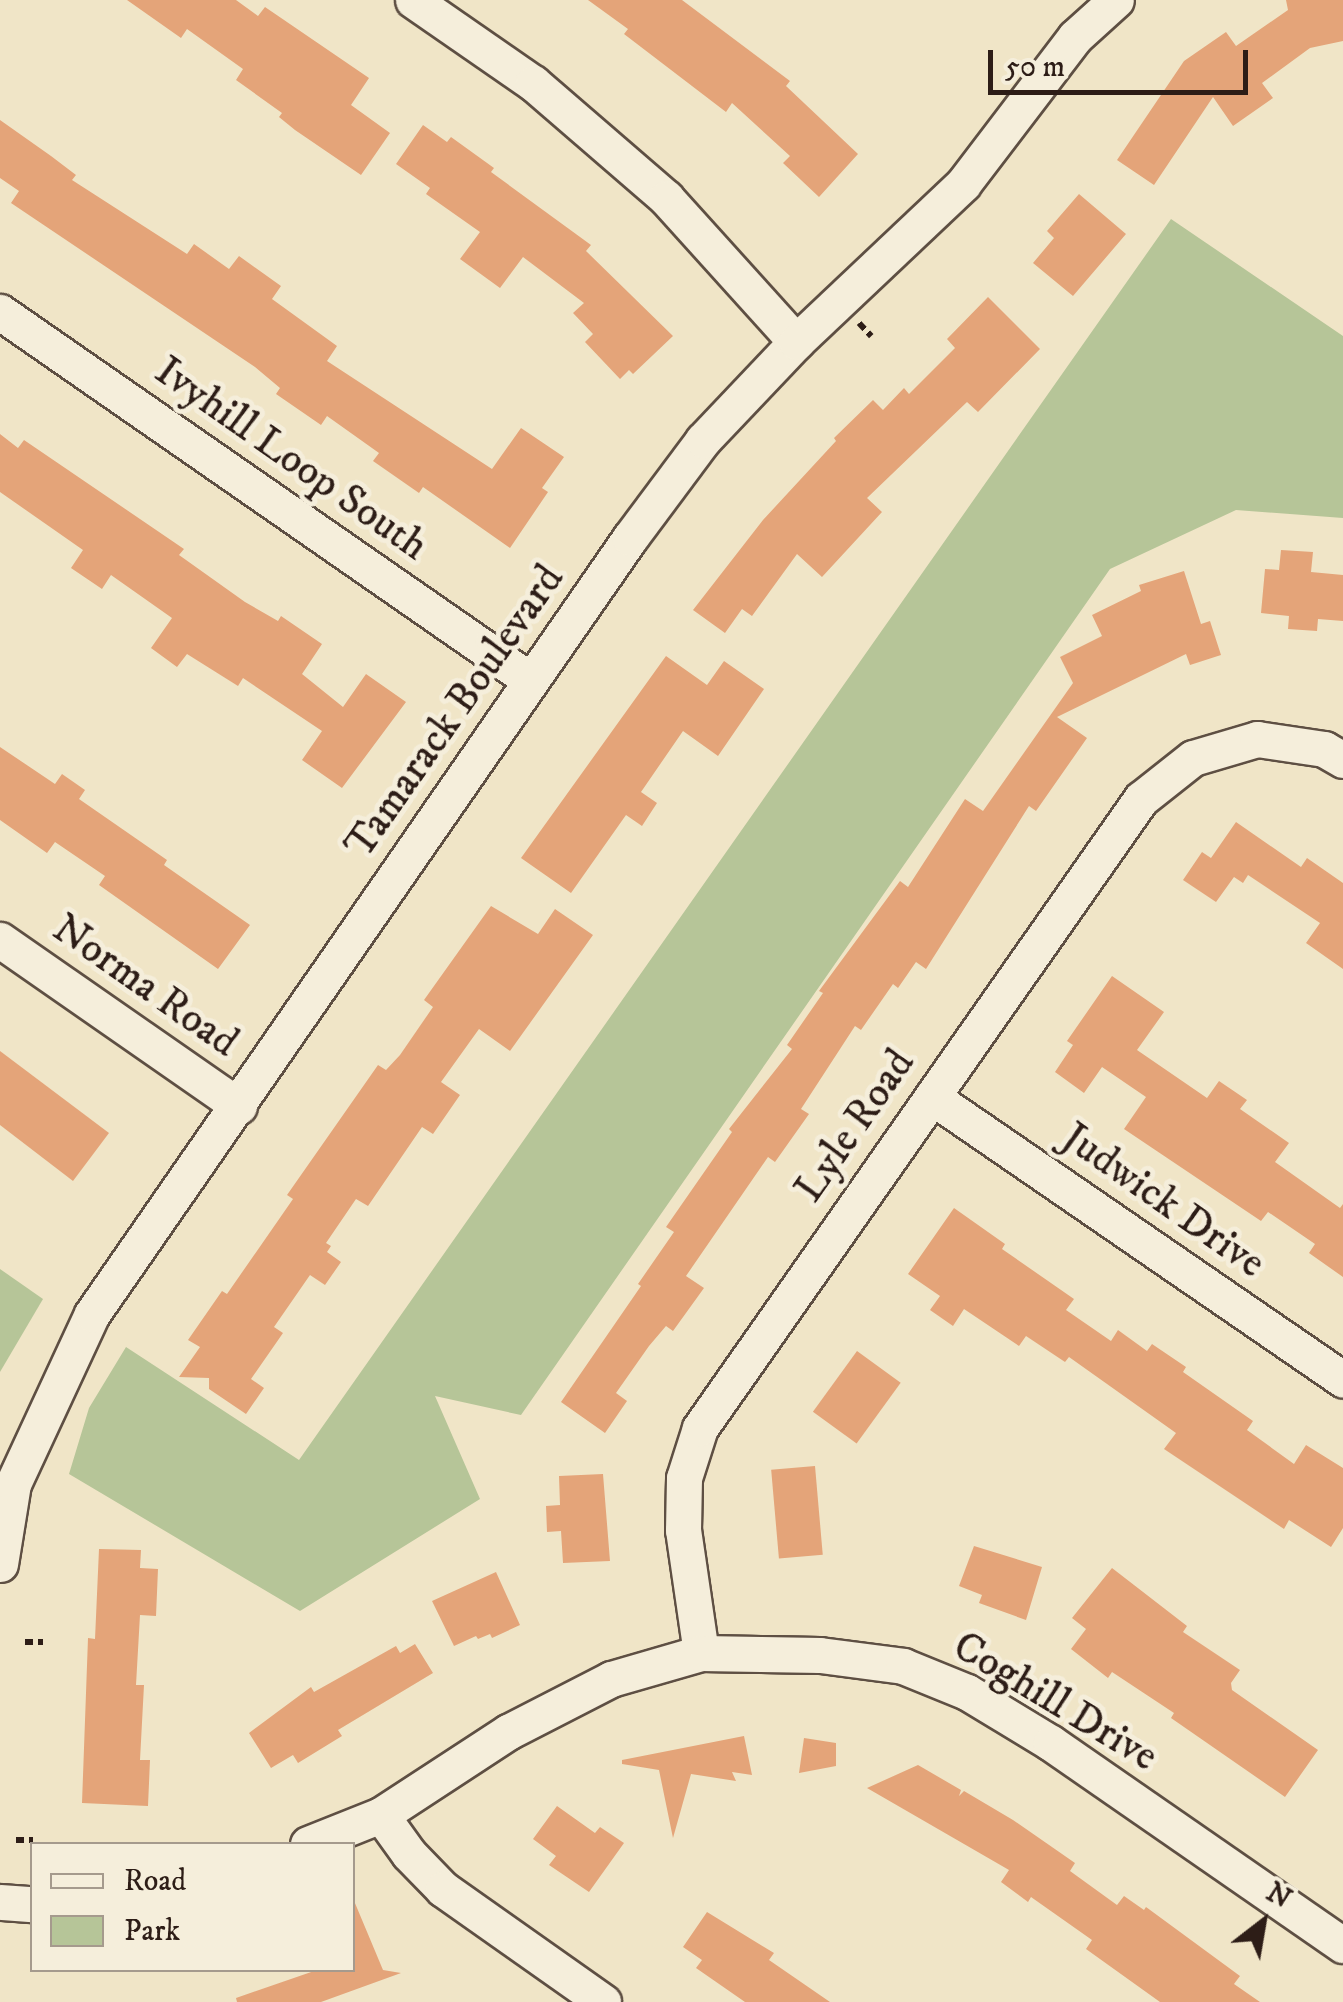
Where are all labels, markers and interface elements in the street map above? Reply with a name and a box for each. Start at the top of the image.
scale bar [993,30,1253,92]
text: 50 m [1005,49,1065,86]
street label: Ivyhill Loop South [145,346,437,572]
street label: Tamarack Boulevard [335,556,575,868]
street label: Norma Road [43,904,247,1068]
street label: Lyle Road [784,1040,926,1212]
street label: Judwick Drive [1052,1113,1274,1289]
street label: Coghill Drive [944,1621,1166,1783]
legend [30,1842,355,1972]
text: Road [124,1863,186,1900]
north arrow [1213,1872,1313,1972]
text: N [1260,1875,1298,1917]
text: Park [124,1913,180,1950]

